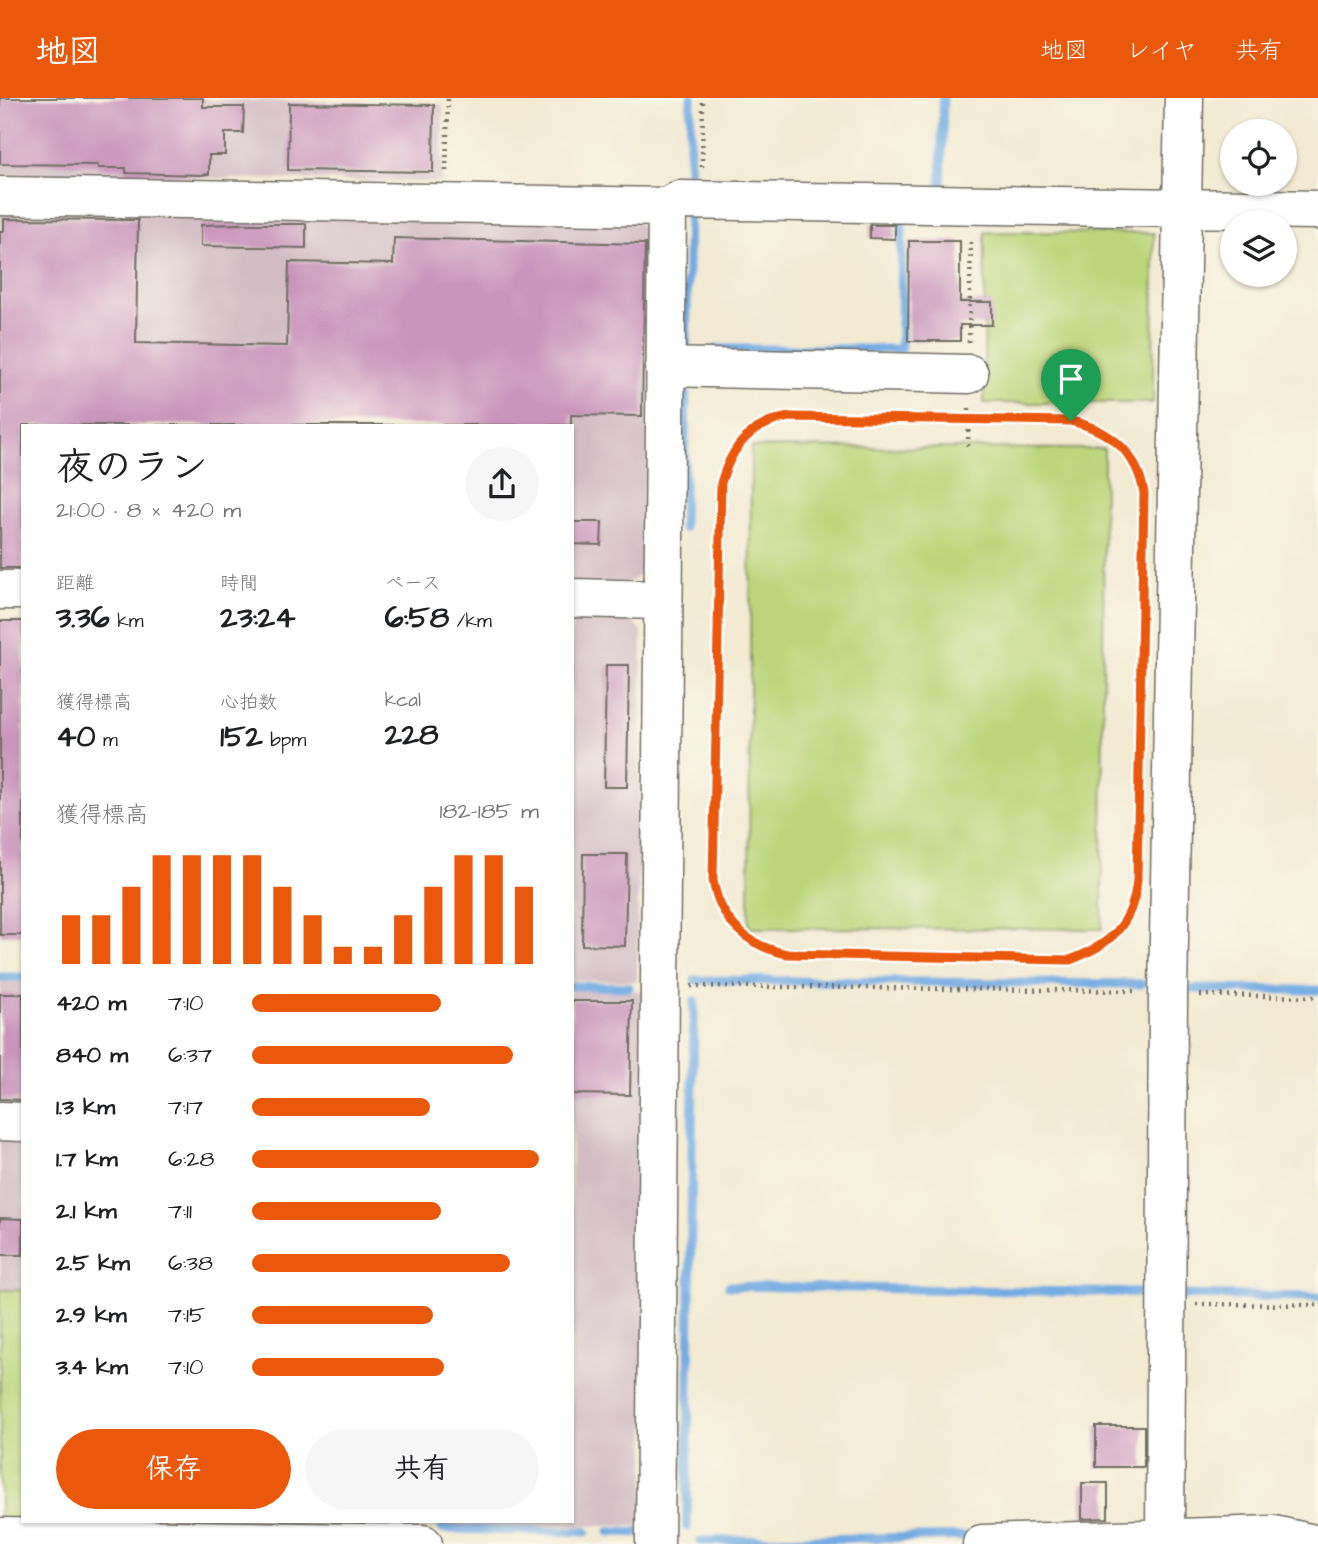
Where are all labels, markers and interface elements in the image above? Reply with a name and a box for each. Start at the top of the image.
text: 地図 [35,29,101,75]
text: 地図 [1040,34,1088,68]
text: レイヤ [1126,34,1197,68]
text: 共有 [1235,34,1283,68]
map controls [1220,119,1297,287]
button: locate [1220,119,1297,196]
button: layers [1220,210,1297,287]
pin [1041,349,1101,421]
icon: arrive [1052,360,1090,398]
text: 夜のラン [56,442,208,494]
button: share [465,447,539,521]
text: 21:00 · 8 × 420 m [56,494,241,526]
text: 距離 [56,570,94,597]
text: 時間 [220,570,258,597]
text: ペース [385,570,441,597]
text: 3.36 [56,597,110,639]
text: 23:24 [220,597,295,639]
text: 6:58 [385,597,449,639]
text: km [110,608,144,635]
text: /km [449,608,492,635]
text: kcal [385,687,421,714]
text: 獲得標高 [56,689,132,716]
text: 心拍数 [220,689,277,716]
text: 228 [385,714,438,756]
text: 40 [56,716,95,758]
text: 152 [220,716,263,758]
text: m [95,727,118,754]
text: bpm [263,727,306,754]
text: 182–185 m [440,795,539,827]
text: 獲得標高 [56,799,148,831]
text: 420 m [56,987,126,1019]
text: 7:10 [168,987,203,1019]
text: 840 m [56,1039,128,1071]
text: 6:37 [168,1039,212,1071]
text: 1.3 km [56,1091,115,1123]
text: 7:17 [168,1091,203,1123]
text: 1.7 km [56,1143,118,1175]
text: 6:28 [168,1143,214,1175]
text: 2.1 km [56,1195,117,1227]
text: 7:11 [168,1195,192,1227]
text: 2.5 km [56,1247,130,1279]
text: 6:38 [168,1247,213,1279]
text: 2.9 km [56,1299,127,1331]
text: 7:15 [168,1299,205,1331]
text: 3.4 km [56,1351,128,1383]
text: 7:10 [168,1351,203,1383]
button: 保存 [56,1429,291,1509]
button: 共有 [305,1429,539,1509]

